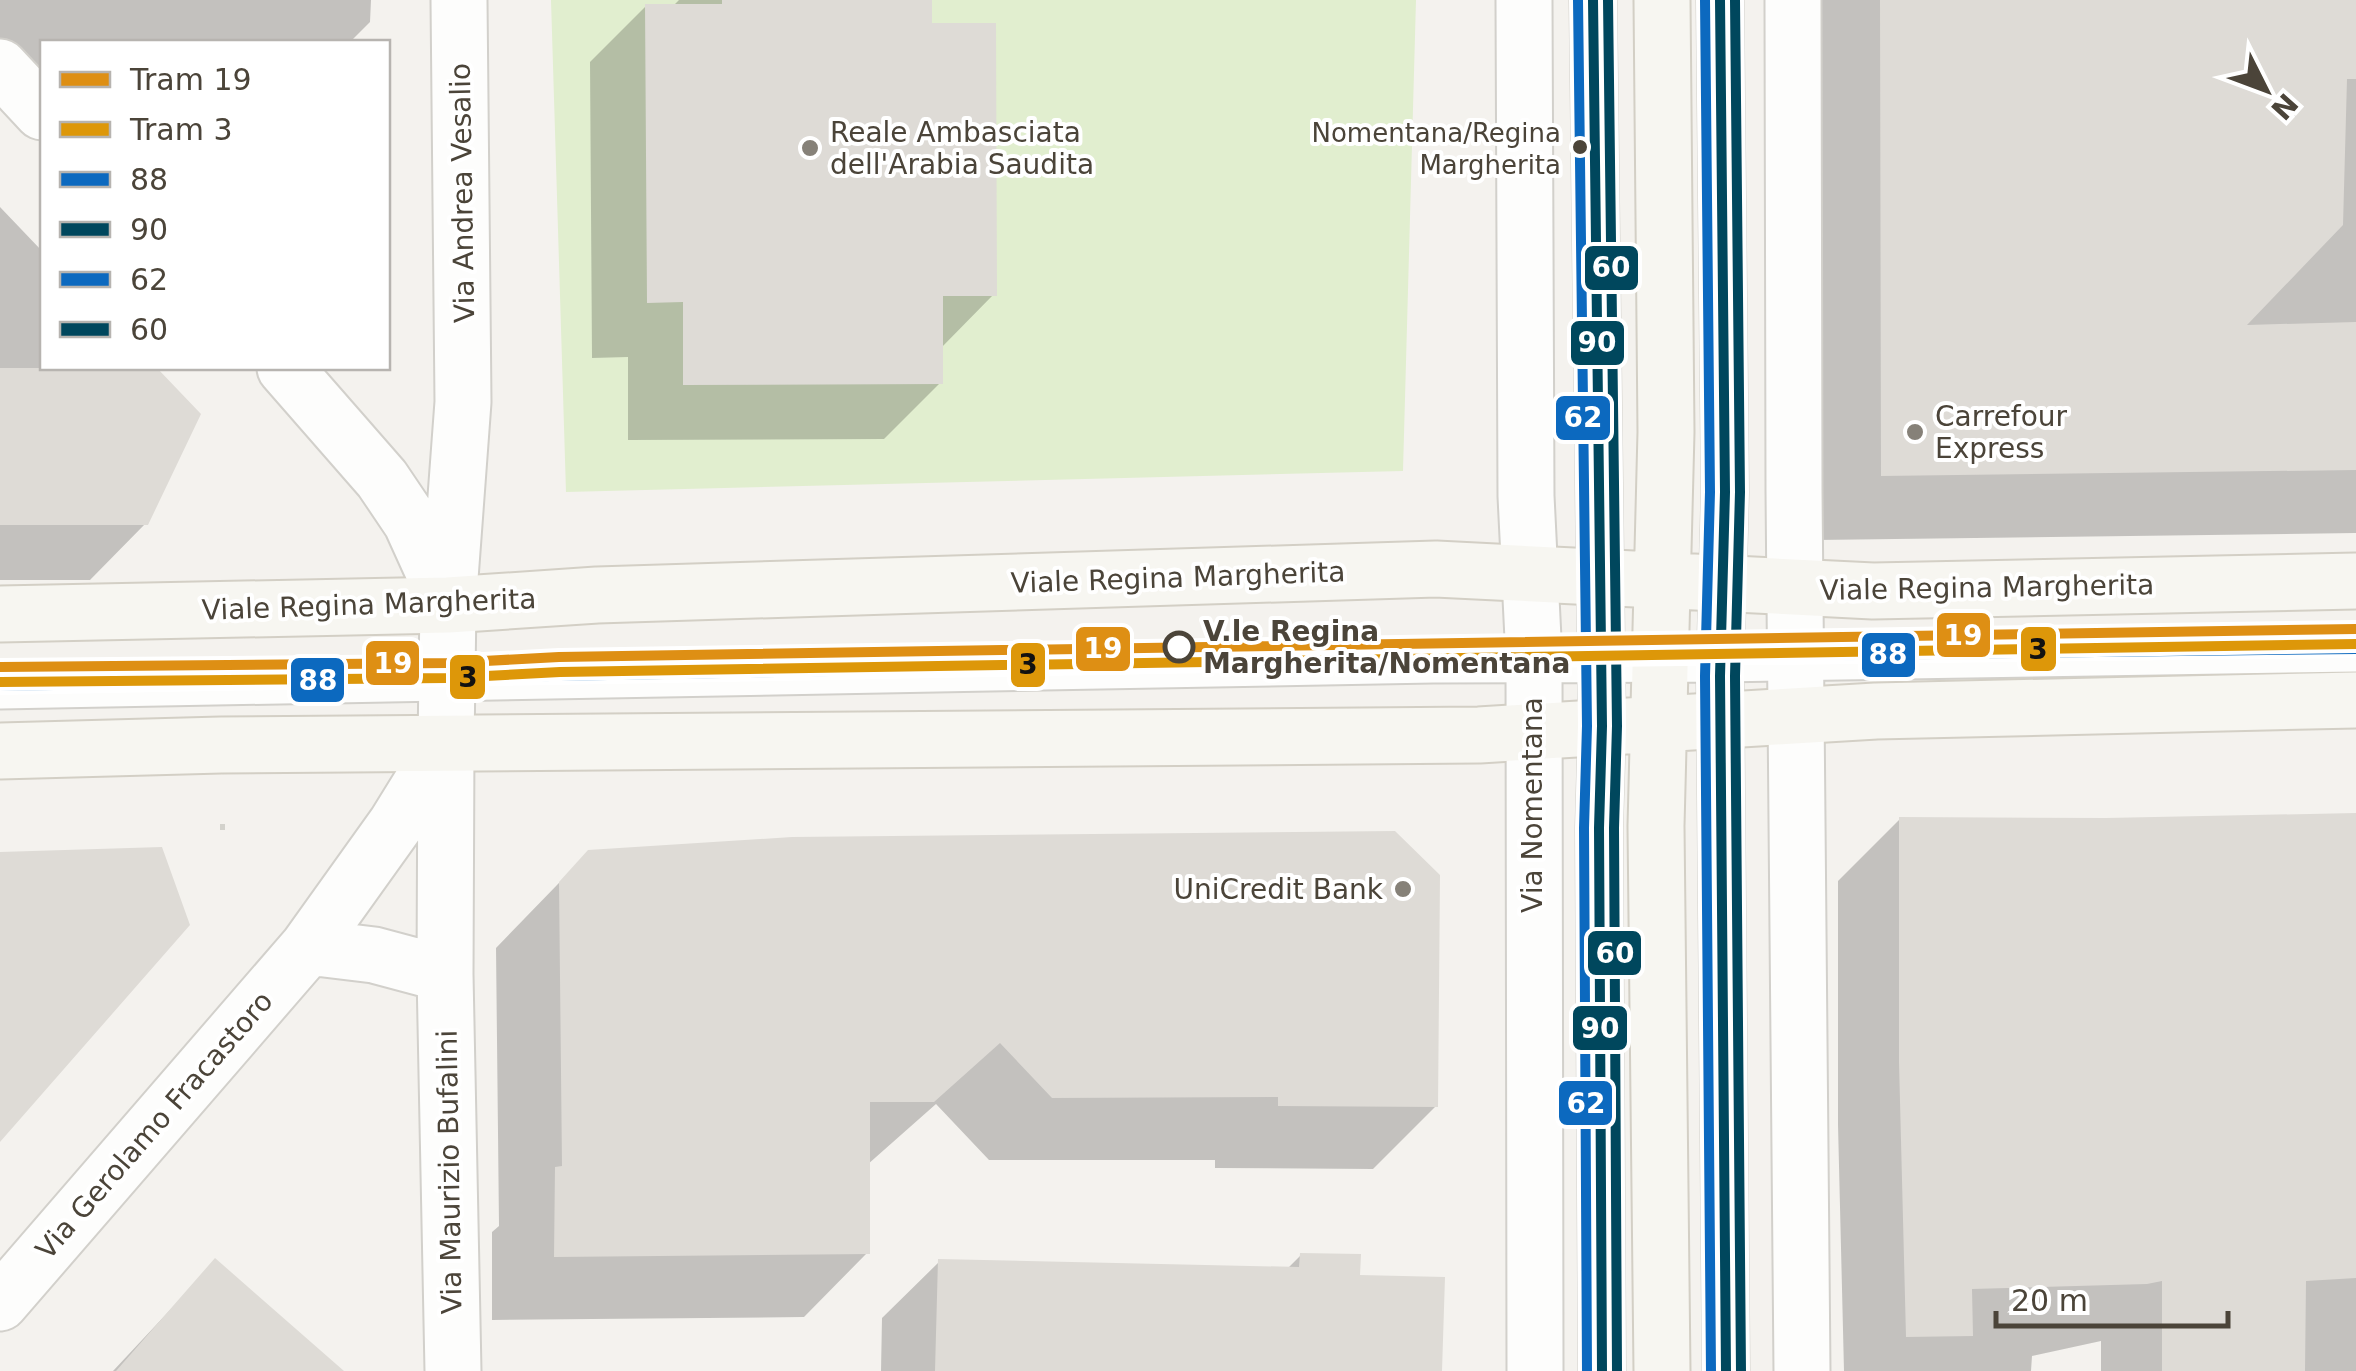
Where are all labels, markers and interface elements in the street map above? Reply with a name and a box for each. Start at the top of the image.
legend [40,40,390,370]
north arrow [2216,40,2316,140]
text: Tram 19 [129,62,252,97]
street label: Via Andrea Vesalio [444,63,481,323]
text: N [2264,87,2304,126]
text: Tram 3 [129,112,232,147]
place label: Reale Ambasciata dell'Arabia Saudita [830,116,1094,181]
place label: Nomentana/Regina Margherita [1312,118,1561,180]
marker: Reale Ambasciata dell'Arabia Saudita [799,137,821,159]
marker: Nomentana/Regina Margherita [1570,137,1590,157]
text: 88 [130,162,168,197]
text: 90 [130,212,168,247]
line badge: 60 [1583,244,1640,292]
text: 60 [1592,251,1630,284]
text: 62 [130,262,168,297]
text: 60 [130,312,168,347]
line badge: 90 [1569,319,1626,367]
text: 90 [1578,326,1616,359]
line badge: 62 [1554,394,1612,442]
place label: Carrefour Express [1935,400,2068,465]
text: 62 [1564,401,1602,434]
marker: Carrefour Express [1904,421,1926,443]
street label: Viale Regina Margherita [1010,555,1346,600]
street label: Viale Regina Margherita [1819,568,2155,607]
street label: Viale Regina Margherita [201,582,537,627]
line badge: 19 [1935,611,1992,659]
place label: V.le Regina Margherita/Nomentana [1203,615,1570,680]
text: 19 [1944,619,1982,652]
line badge: 19 [1074,625,1132,673]
line badge: 3 [2019,625,2058,673]
line badge: 88 [1860,631,1917,679]
text: 19 [1084,632,1122,665]
marker: V.le Regina Margherita/Nomentana [1164,632,1194,662]
text: 3 [2028,633,2048,666]
text: 88 [1869,638,1907,671]
line badge: 19 [364,639,421,687]
line badge: 3 [1009,641,1047,689]
text: 19 [374,647,412,680]
text: 3 [1018,648,1038,681]
line badge: 3 [448,653,487,701]
line badge: 88 [289,656,346,704]
text: 3 [458,661,478,694]
text: 88 [299,664,337,697]
street label: Via Nomentana [1516,697,1549,913]
place label: UniCredit Bank [1174,873,1384,906]
marker: UniCredit Bank [1392,878,1414,900]
line badge: 60 [1586,929,1643,977]
text: 60 [1596,937,1634,970]
street label: Via Gerolamo Fracastoro [29,985,280,1266]
line badge: 90 [1571,1004,1629,1052]
text: 90 [1581,1012,1619,1045]
street label: Via Maurizio Bufalini [431,1030,468,1314]
line badge: 62 [1557,1079,1614,1127]
text: 62 [1567,1087,1605,1120]
scale bar [1996,1266,2228,1328]
text: 20 m [2011,1283,2088,1318]

